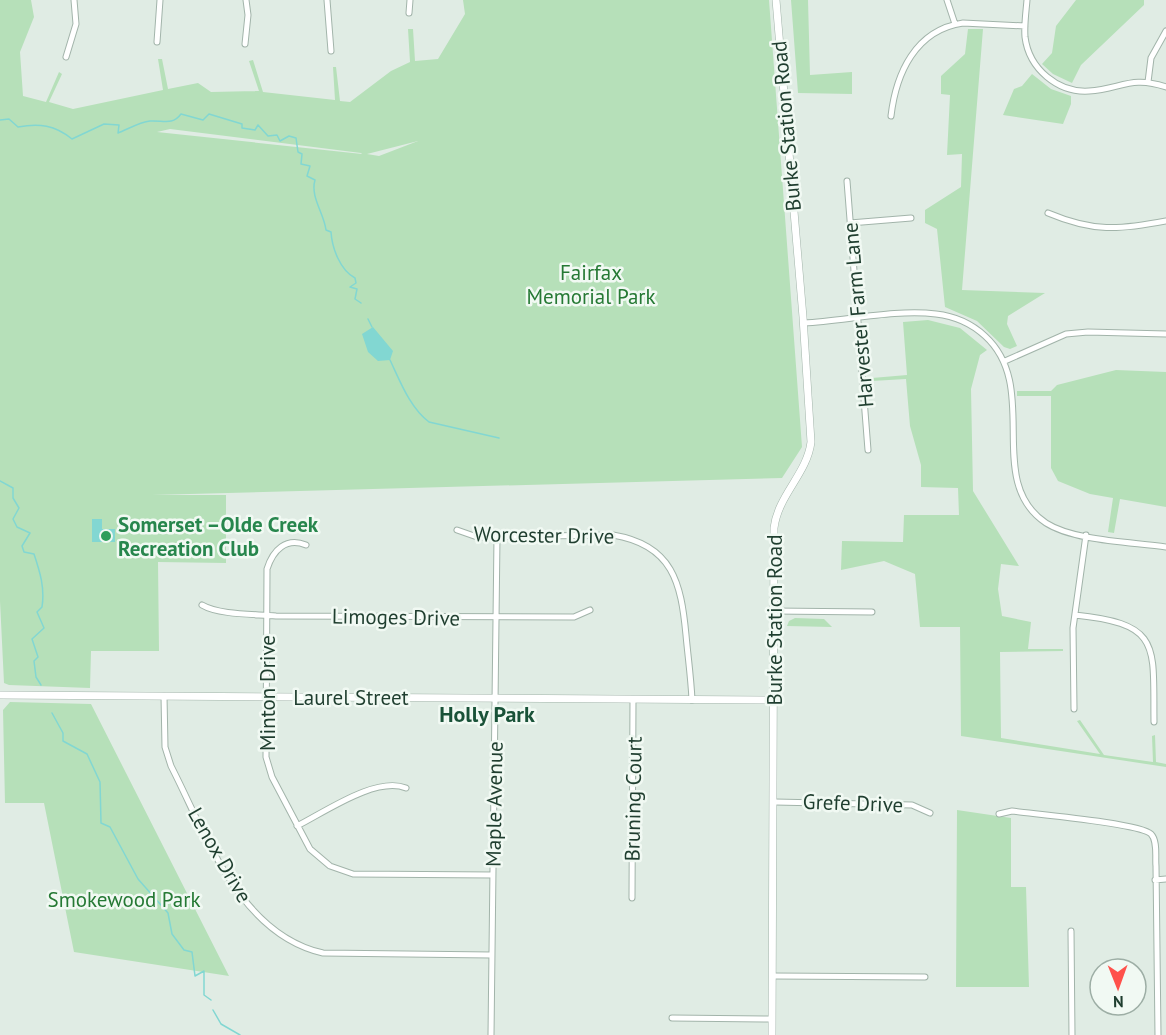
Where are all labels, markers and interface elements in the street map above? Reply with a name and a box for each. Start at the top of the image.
street label: Burke Station Road [765,40,807,212]
street label: Harvester Farm Lane [836,221,880,409]
park label: Fairfax Memorial Park [526,259,656,310]
place label: Somerset –Olde Creek Recreation Club [118,511,319,562]
street label: Worcester Drive [473,520,615,550]
marker: Somerset –Olde Creek Recreation Club [99,529,113,543]
street label: Burke Station Road [761,534,788,706]
street label: Limoges Drive [332,602,460,632]
street label: Minton Drive [254,635,281,751]
street label: Laurel Street [293,684,409,711]
district label: Holly Park [439,700,535,728]
street label: Bruning Court [618,736,648,862]
street label: Maple Avenue [479,741,509,867]
street label: Grefe Drive [802,788,904,818]
street label: Lenox Drive [182,803,258,907]
park label: Smokewood Park [48,886,200,913]
north arrow [1088,957,1148,1017]
text: N [1113,992,1124,1012]

